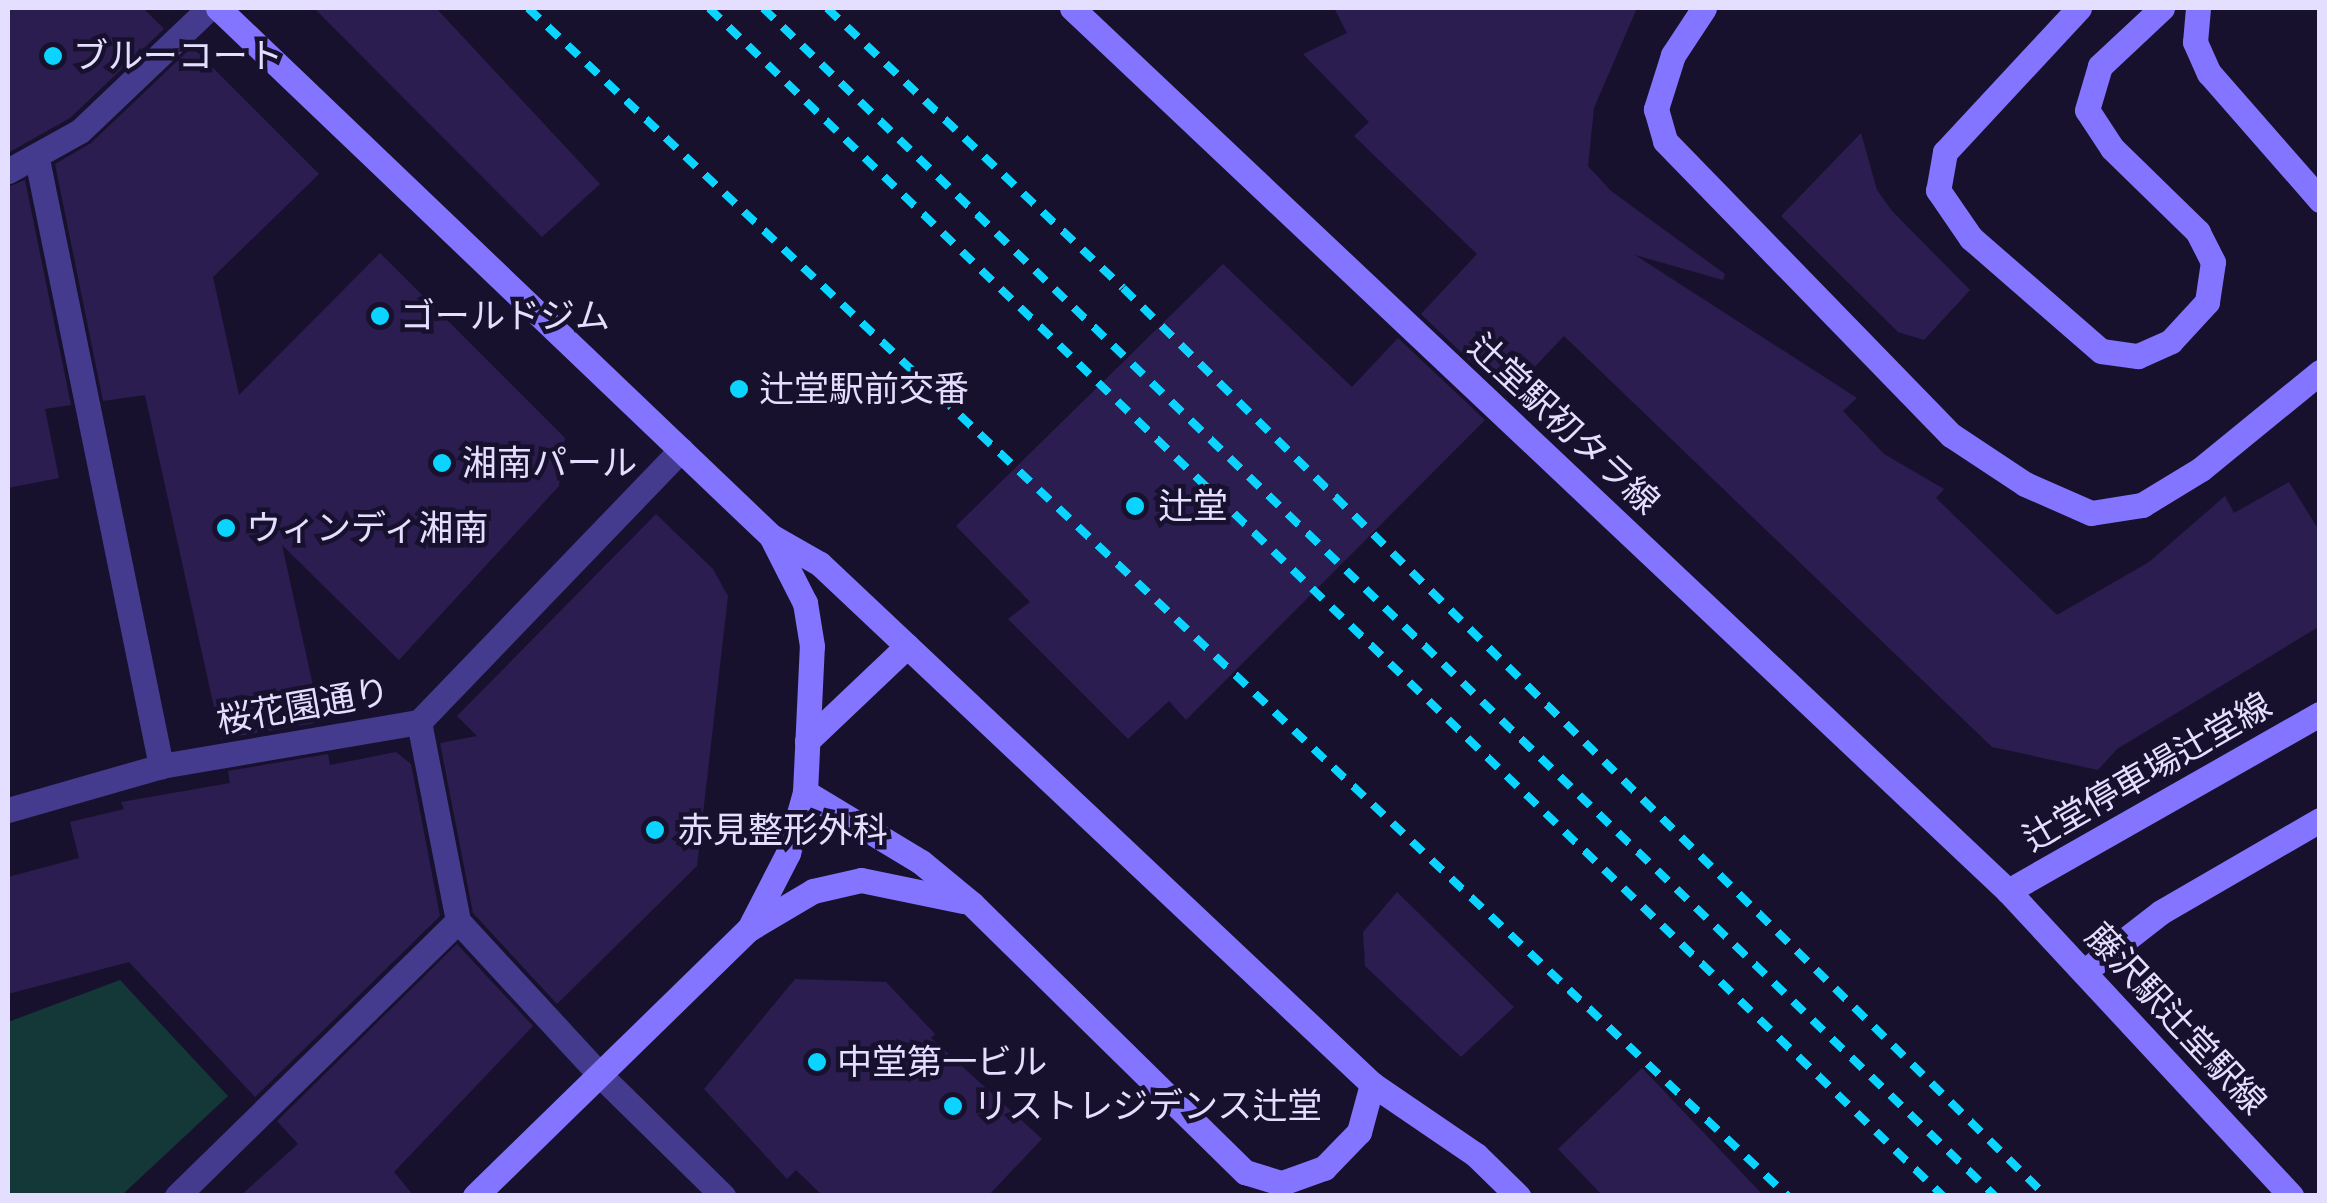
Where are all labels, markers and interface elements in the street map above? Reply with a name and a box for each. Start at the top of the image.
place label: ブルーコート [73,35,283,77]
marker: ブルーコート [42,45,64,67]
place label: ゴールドジム [400,295,610,337]
marker: ゴールドジム [369,305,391,327]
street label: 辻堂駅初タラ線 [1460,325,1668,523]
place label: 辻堂駅前交番 [759,368,969,410]
marker: 辻堂駅前交番 [728,378,750,400]
place label: 湘南パール [462,442,637,484]
marker: 湘南パール [431,452,453,474]
place label: 辻堂 [1158,485,1228,527]
marker: 辻堂 [1122,493,1148,519]
place label: ウィンディ湘南 [246,507,491,549]
marker: ウィンディ湘南 [215,517,237,539]
street label: 桜花園通り [213,670,393,742]
street label: 辻堂停車場辻堂線 [2015,684,2279,860]
place label: 赤見整形外科 [678,809,888,851]
marker: 赤見整形外科 [642,817,668,843]
street label: 藤沢駅辻堂駅線 [2077,915,2275,1123]
place label: 中堂第一ビル [837,1041,1047,1083]
marker: 中堂第一ビル [806,1051,828,1073]
place label: リストレジデンス辻堂 [973,1085,1323,1127]
marker: リストレジデンス辻堂 [942,1095,964,1117]

